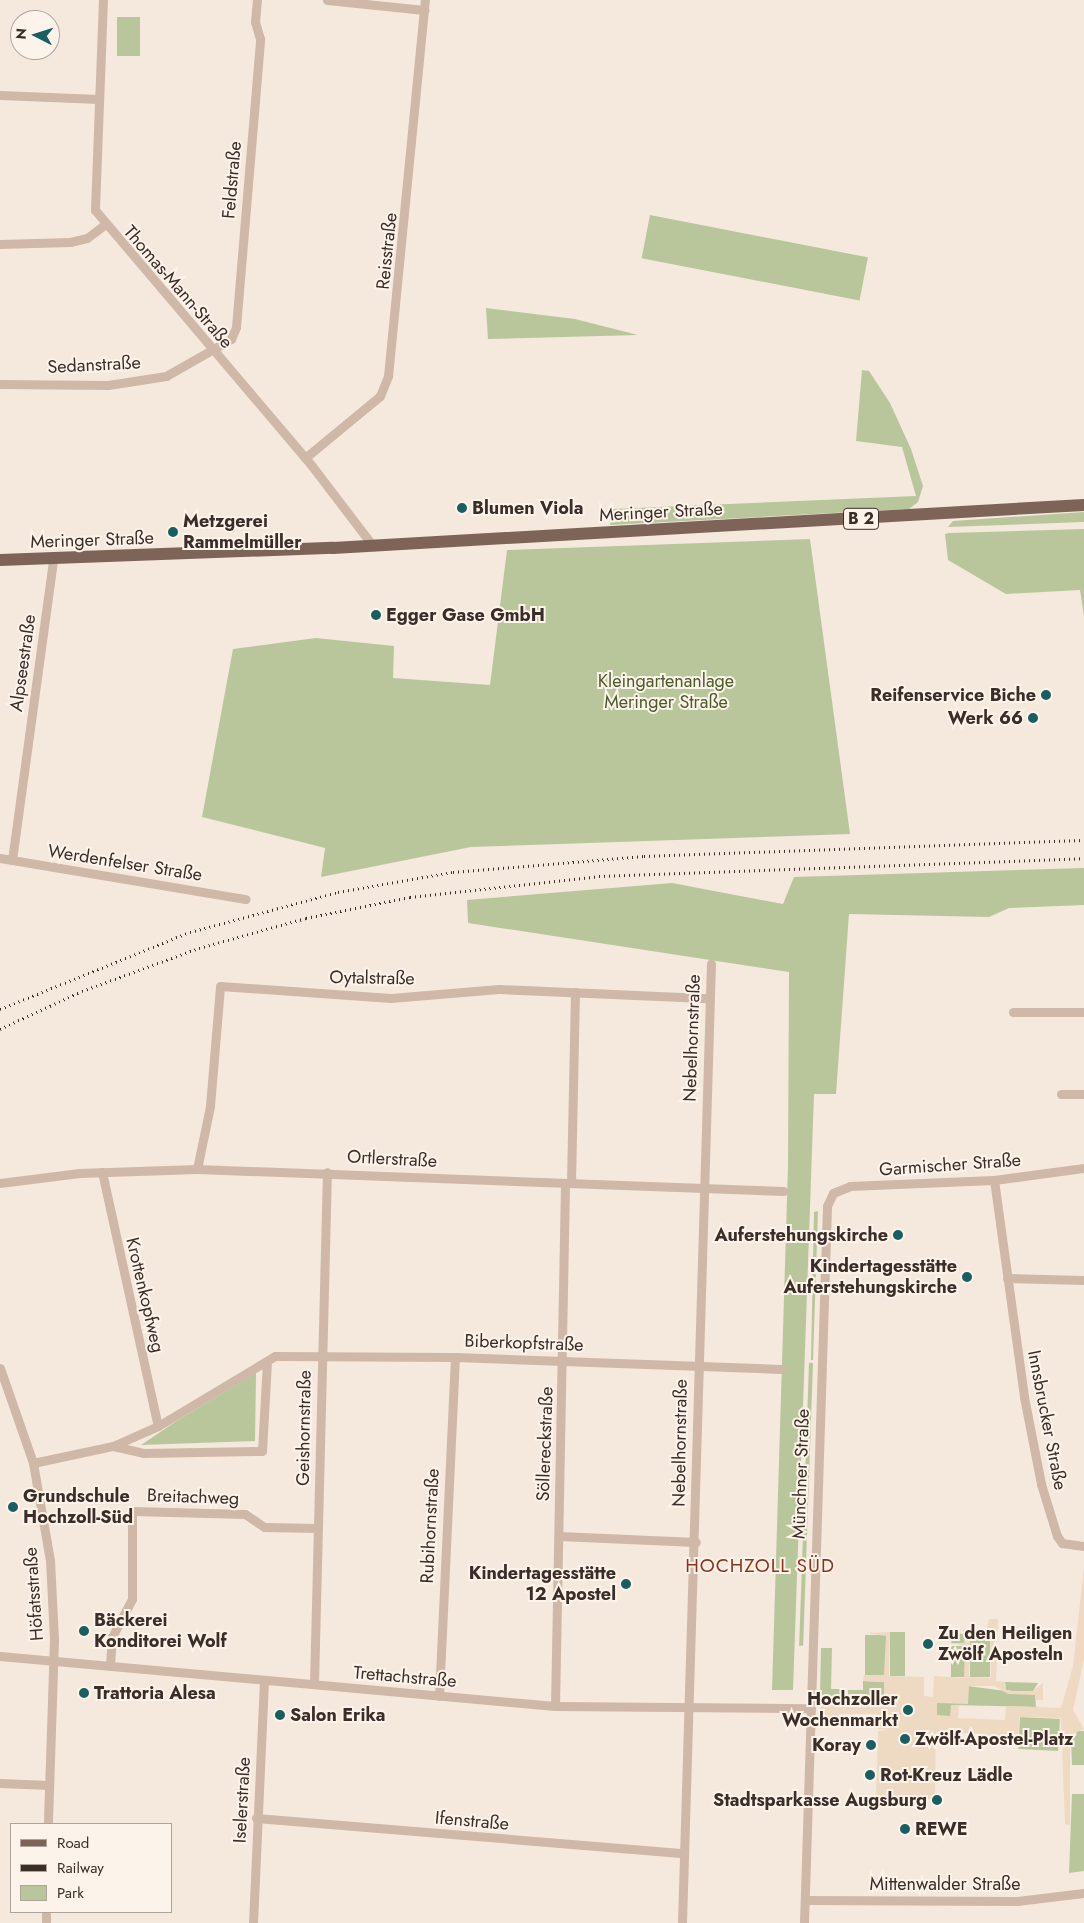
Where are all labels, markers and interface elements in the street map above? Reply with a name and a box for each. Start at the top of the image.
north arrow [10,10,60,60]
text: N [11,27,32,40]
street label: Feldstraße [218,140,246,220]
street label: Reisstraße [372,212,402,290]
street label: Thomas-Mann-Straße [119,221,237,353]
street label: Sedanstraße [47,352,141,378]
place label: Blumen Viola [472,497,583,519]
street label: Meringer Straße [599,498,723,526]
marker: Blumen Viola [456,502,468,514]
road number: B 2 [842,506,880,532]
place label: Metzgerei Rammelmüller [183,511,302,554]
marker: Metzgerei Rammelmüller [167,526,179,538]
street label: Meringer Straße [30,527,154,553]
place label: Egger Gase GmbH [386,604,545,626]
marker: Egger Gase GmbH [370,609,382,621]
street label: Alpseestraße [5,613,41,713]
park label: Kleingartenanlage Meringer Straße [598,671,734,714]
place label: Reifenservice Biche [870,684,1036,706]
marker: Reifenservice Biche [1040,689,1052,701]
place label: Werk 66 [948,707,1023,729]
marker: Werk 66 [1027,712,1039,724]
street label: Werdenfelser Straße [46,840,204,886]
street label: Oytalstraße [329,966,415,990]
street label: Nebelhornstraße [679,974,705,1102]
street label: Ortlerstraße [346,1146,438,1172]
street label: Garmischer Straße [878,1149,1022,1181]
place label: Auferstehungskirche [715,1224,888,1246]
marker: Auferstehungskirche [892,1229,904,1241]
street label: Krottenkopfweg [121,1235,169,1355]
place label: Kindertagesstätte Auferstehungskirche [784,1256,957,1298]
marker: Kindertagesstätte Auferstehungskirche [961,1271,973,1283]
street label: Biberkopfstraße [464,1330,584,1356]
street label: Innsbrucker Straße [1023,1348,1071,1492]
street label: Geishornstraße [292,1370,316,1486]
street label: Nebelhornstraße [668,1379,692,1507]
street label: Söllereckstraße [532,1386,558,1502]
street label: Münchner Straße [788,1409,814,1539]
street label: Rubihornstraße [416,1468,444,1584]
street label: Breitachweg [146,1485,240,1509]
place label: Grundschule Hochzoll-Süd [23,1486,133,1528]
marker: Grundschule Hochzoll-Süd [7,1501,19,1513]
street label: Höfatsstraße [20,1546,48,1642]
district label: HOCHZOLL SÜD [684,1555,836,1577]
place label: Kindertagesstätte 12 Apostel [469,1563,616,1606]
marker: Kindertagesstätte 12 Apostel [620,1578,632,1590]
place label: Bäckerei Konditorei Wolf [94,1610,227,1652]
place label: Zu den Heiligen Zwölf Aposteln [938,1623,1072,1666]
marker: Bäckerei Konditorei Wolf [78,1625,90,1637]
marker: Zu den Heiligen Zwölf Aposteln [922,1638,934,1650]
street label: Trettachstraße [353,1662,457,1692]
place label: Trattoria Alesa [94,1682,216,1704]
marker: Trattoria Alesa [78,1687,90,1699]
place label: Hochzoller Wochenmarkt [782,1689,898,1732]
place label: Salon Erika [290,1704,385,1726]
marker: Hochzoller Wochenmarkt [902,1704,914,1716]
marker: Salon Erika [274,1709,286,1721]
place label: Zwölf-Apostel-Platz [915,1728,1073,1750]
marker: Zwölf-Apostel-Platz [899,1733,911,1745]
place label: Koray [812,1734,861,1756]
marker: Koray [865,1739,877,1751]
street label: Iselerstraße [229,1756,255,1844]
place label: Rot-Kreuz Lädle [880,1764,1013,1786]
marker: Rot-Kreuz Lädle [864,1769,876,1781]
place label: Stadtsparkasse Augsburg [713,1789,927,1811]
marker: Stadtsparkasse Augsburg [931,1794,943,1806]
street label: Ifenstraße [434,1807,510,1835]
place label: REWE [915,1818,968,1840]
legend [10,1823,172,1913]
marker: REWE [899,1823,911,1835]
text: Road [57,1832,89,1854]
text: Railway [57,1857,104,1879]
street label: Mittenwalder Straße [869,1873,1021,1895]
text: Park [57,1882,84,1904]

